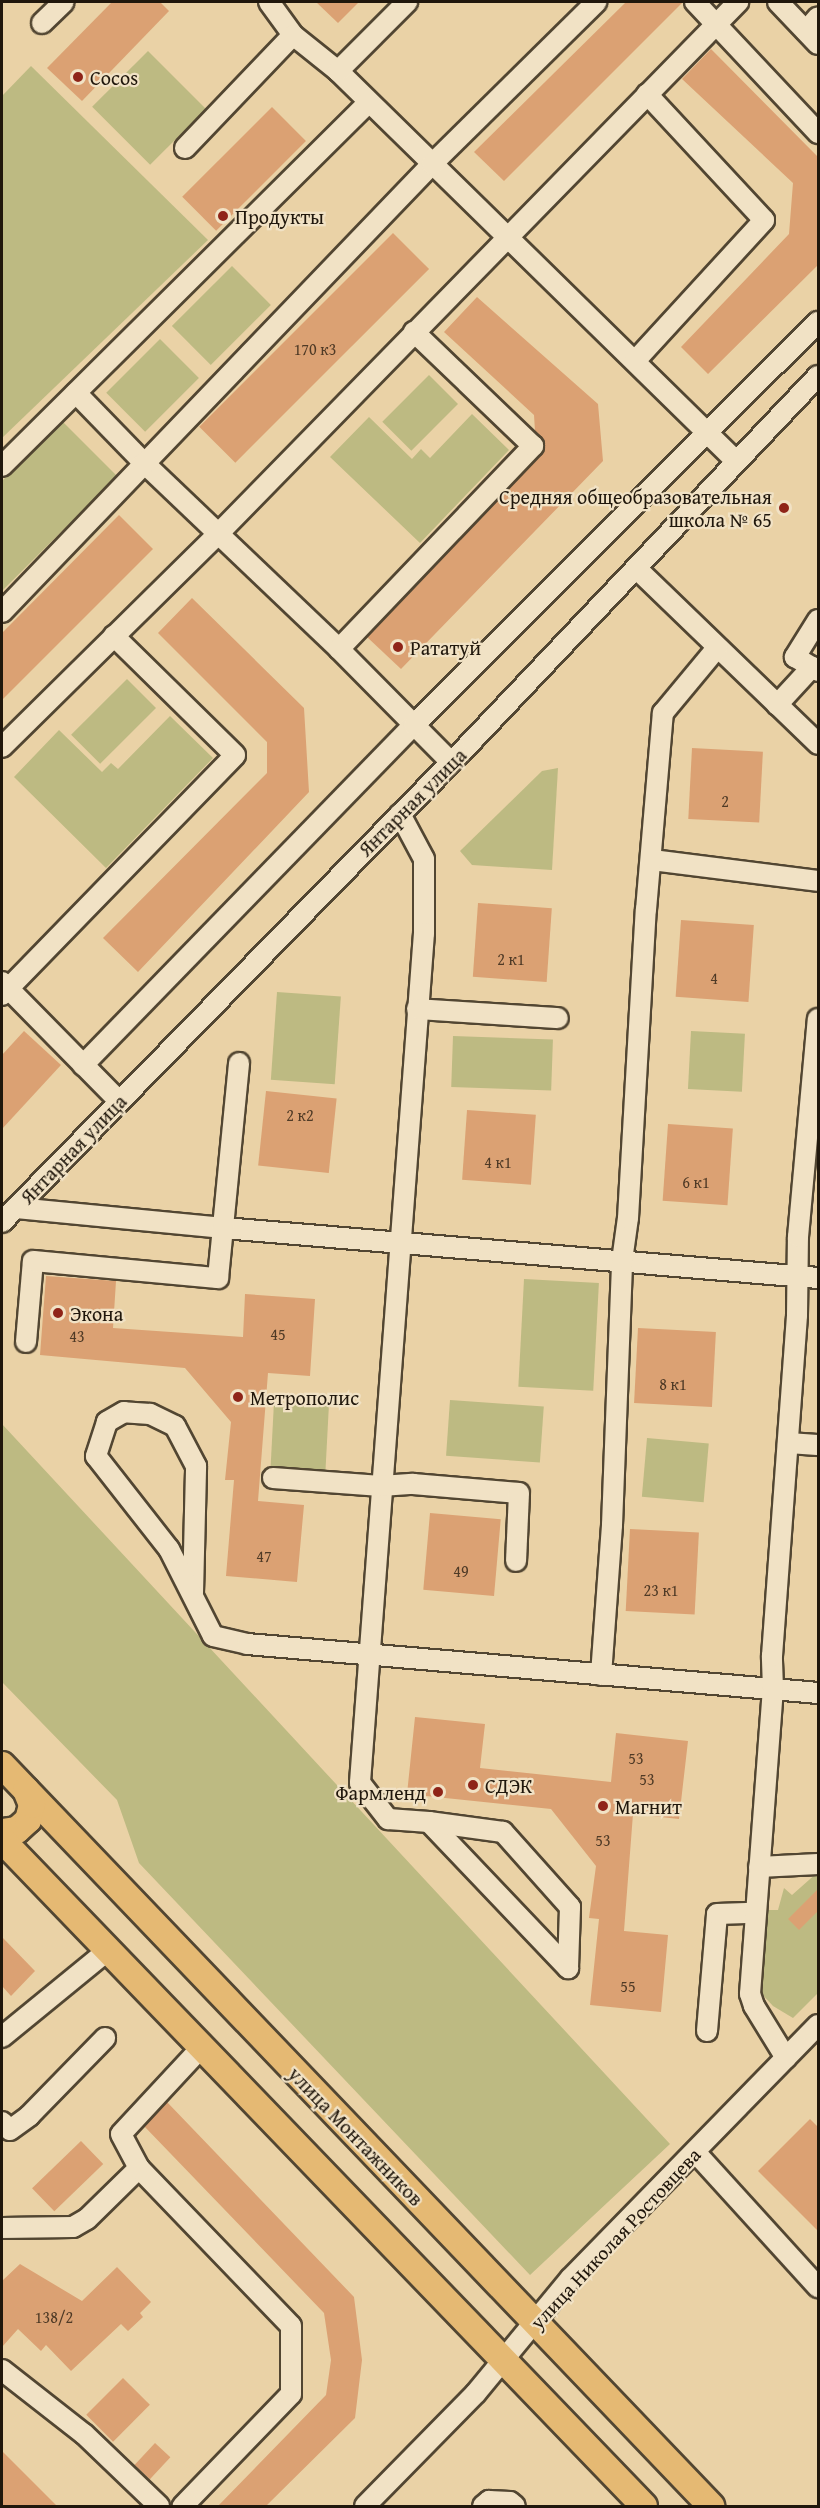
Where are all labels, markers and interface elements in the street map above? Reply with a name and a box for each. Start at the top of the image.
place label: Cocos [90,65,138,89]
marker: Cocos [71,70,85,84]
place label: Продукты [235,204,324,228]
marker: Продукты [216,209,230,223]
house number: 170 к3 [294,339,336,359]
place label: Средняя общеобразовательная школа № 65 [499,484,772,531]
marker: Средняя общеобразовательная школа № 65 [777,501,791,515]
place label: Рататуй [410,635,481,659]
marker: Рататуй [391,640,405,654]
street label: Янтарная улица [353,743,471,861]
house number: 2 [721,791,729,811]
house number: 2 к1 [497,949,525,969]
house number: 4 [710,968,718,988]
street label: Янтарная улица [15,1089,131,1209]
house number: 2 к2 [286,1105,314,1125]
house number: 4 к1 [484,1152,512,1172]
house number: 6 к1 [682,1172,710,1192]
place label: Экона [70,1301,123,1325]
marker: Экона [51,1306,65,1320]
house number: 45 [270,1324,286,1344]
house number: 43 [69,1326,85,1346]
house number: 8 к1 [659,1374,687,1394]
place label: Метрополис [250,1385,359,1409]
marker: Метрополис [231,1390,245,1404]
house number: 47 [256,1546,272,1566]
house number: 49 [453,1561,469,1581]
house number: 23 к1 [643,1580,679,1600]
house number: 53 [628,1748,644,1768]
house number: 53 [639,1769,655,1789]
place label: СДЭК [485,1773,532,1797]
marker: СДЭК [466,1778,480,1792]
place label: Фармленд [336,1780,426,1804]
marker: Фармленд [431,1785,445,1799]
place label: Магнит [615,1794,682,1818]
marker: Магнит [596,1799,610,1813]
house number: 53 [595,1830,611,1850]
house number: 55 [620,1976,636,1996]
street label: улица Монтажников [284,2062,428,2210]
street label: улица Николая Ростовцева [525,2142,705,2334]
house number: 138/2 [35,2307,73,2327]

